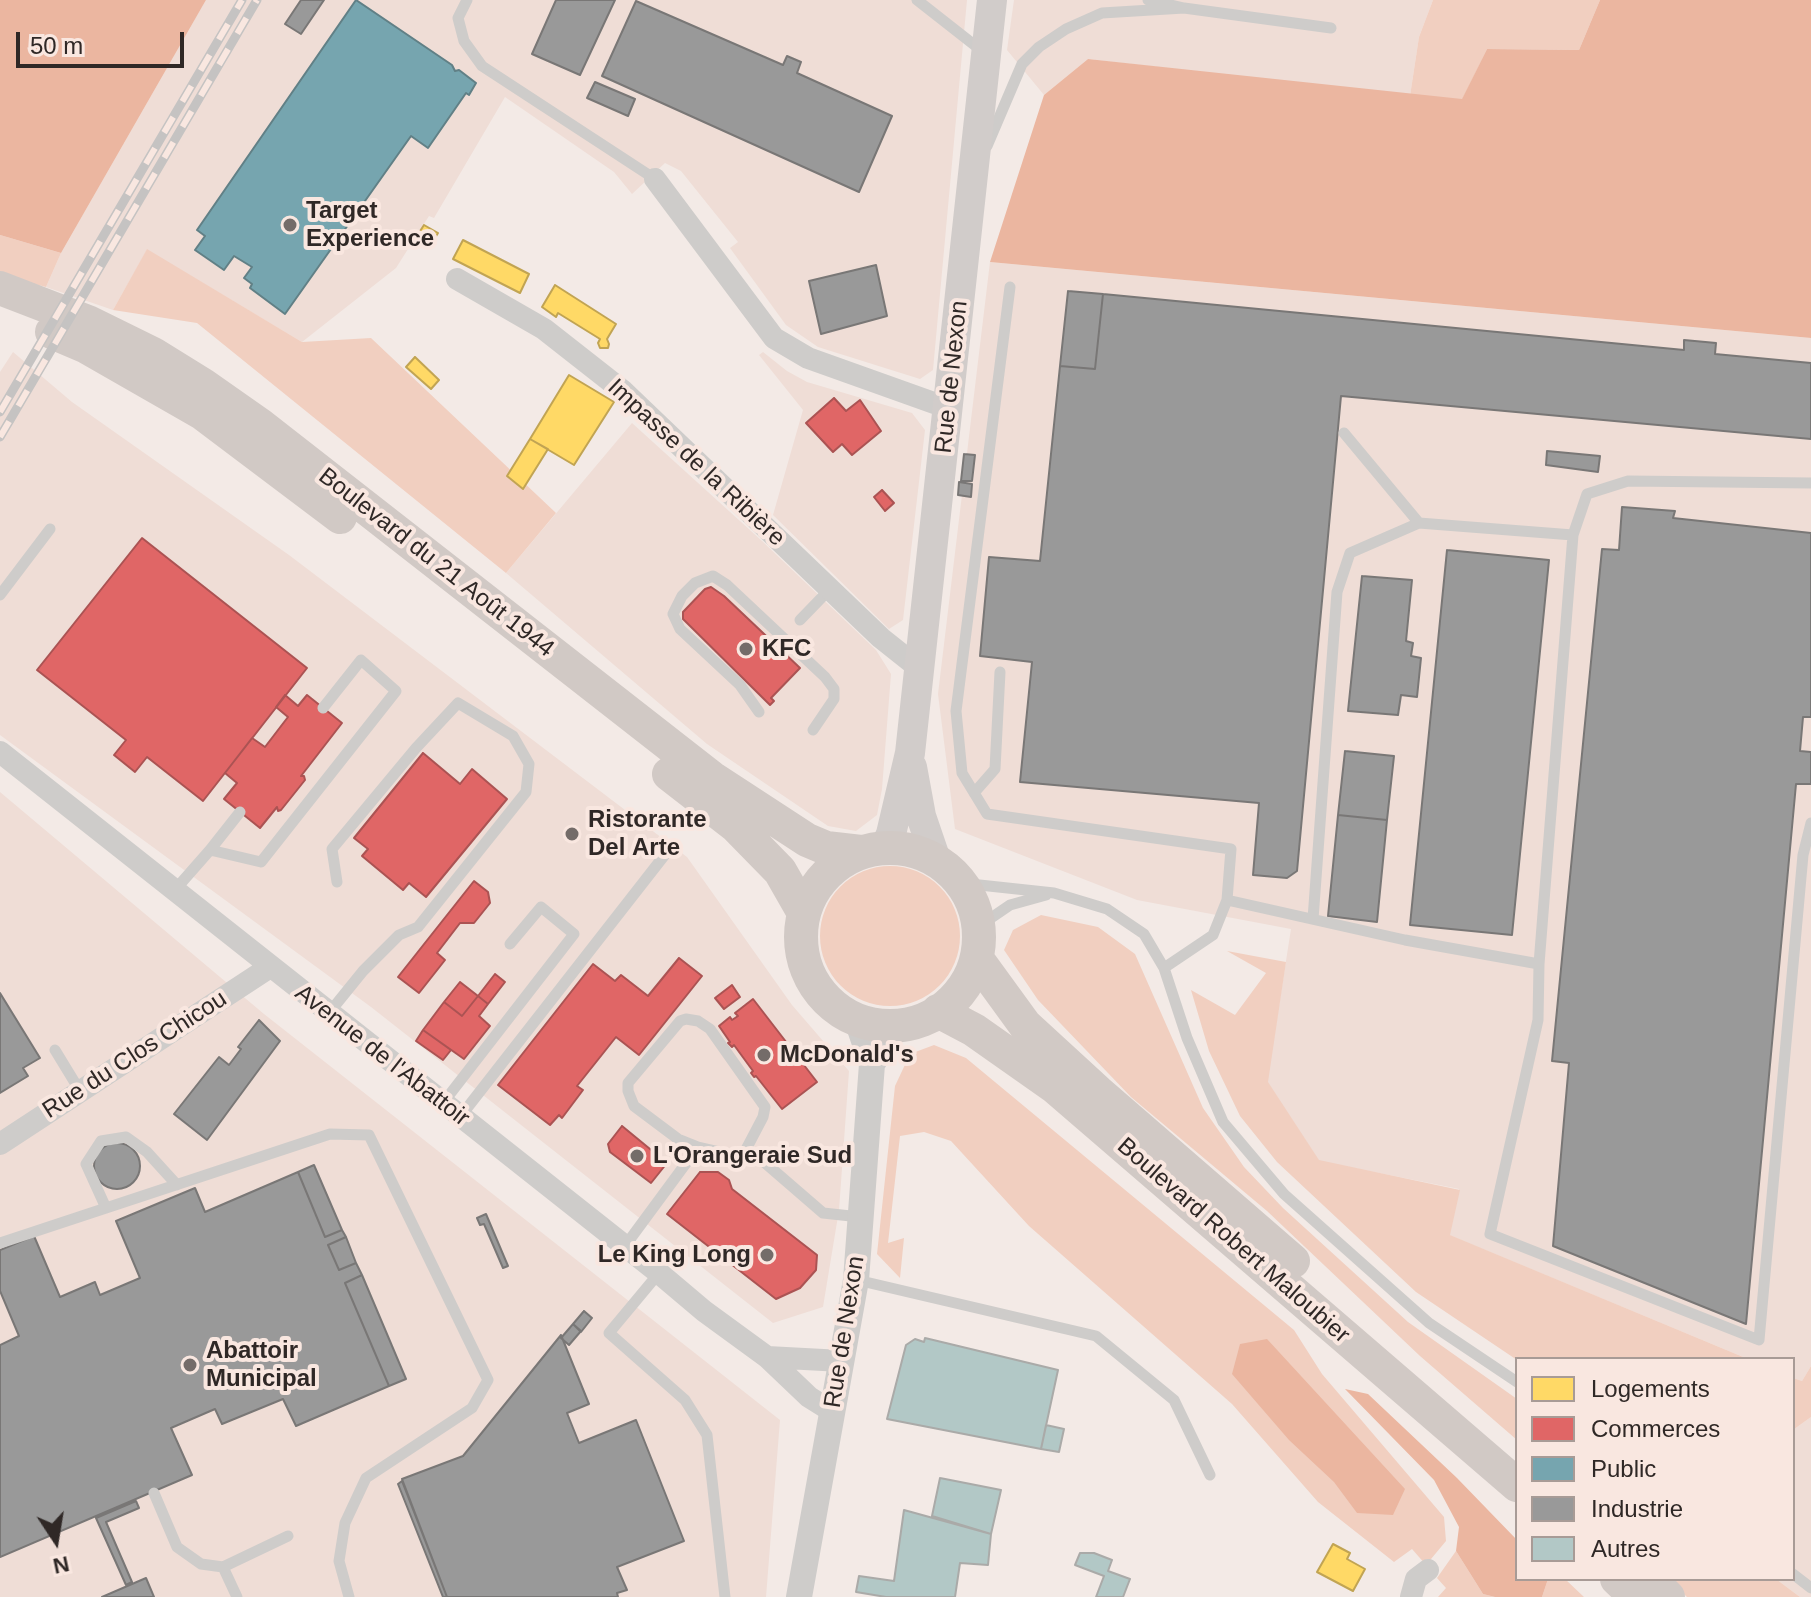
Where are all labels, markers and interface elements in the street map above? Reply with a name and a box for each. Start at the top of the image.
scale bar [20,16,188,66]
text: 50 m [30,32,83,59]
place label: Target Experience [306,197,434,253]
marker: Target Experience [281,216,299,234]
street label: Rue de Nexon [930,299,974,455]
street label: Impasse de la Ribière [601,373,791,553]
street label: Boulevard du 21 Août 1944 [313,462,559,664]
place label: KFC [762,635,811,663]
marker: KFC [737,640,755,658]
place label: Ristorante Del Arte [588,806,707,862]
marker: Ristorante Del Arte [563,825,581,843]
street label: Avenue de l'Abattoir [289,979,475,1133]
street label: Rue du Clos Chicou [38,985,232,1125]
place label: McDonald's [780,1041,914,1069]
marker: McDonald's [755,1046,773,1064]
street label: Boulevard Robert Maloubier [1111,1132,1355,1350]
place label: L'Orangeraie Sud [653,1142,852,1170]
marker: L'Orangeraie Sud [628,1147,646,1165]
place label: Le King Long [598,1241,751,1269]
marker: Le King Long [758,1246,776,1264]
street label: Rue de Nexon [819,1254,871,1410]
place label: Abattoir Municipal [206,1337,317,1393]
marker: Abattoir Municipal [181,1356,199,1374]
legend [1515,1357,1795,1581]
text: Logements [1591,1375,1710,1402]
text: Commerces [1591,1415,1720,1442]
text: Public [1591,1455,1656,1482]
text: Industrie [1591,1495,1683,1522]
north arrow [16,1501,96,1581]
text: Autres [1591,1535,1660,1562]
text: N [51,1551,71,1579]

